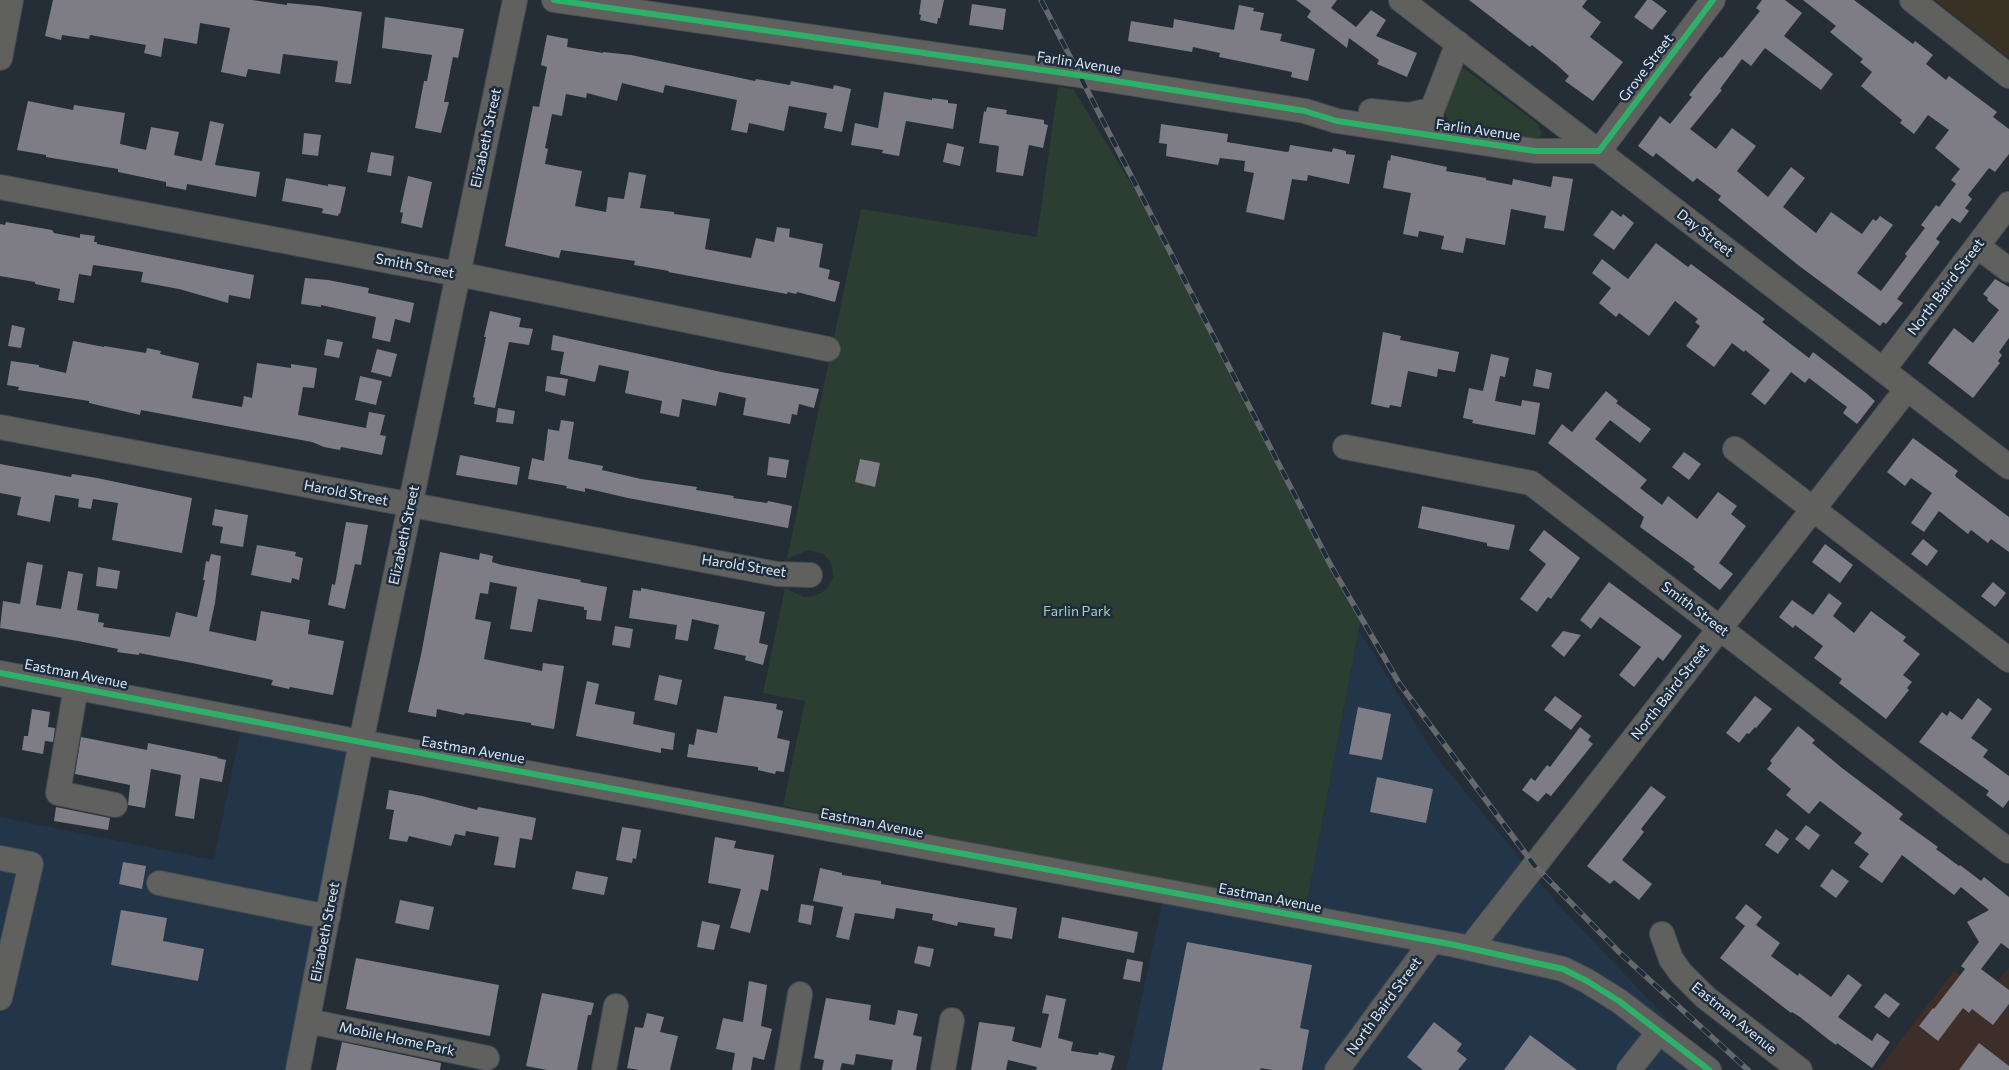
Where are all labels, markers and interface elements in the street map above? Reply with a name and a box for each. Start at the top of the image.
street label: Grove Street [1615,31,1677,105]
street label: Farlin Avenue [1036,48,1122,78]
street label: Elizabeth Street [467,87,505,189]
street label: Farlin Avenue [1435,116,1521,144]
street label: Day Street [1673,206,1737,260]
street label: North Baird Street [1904,235,1988,339]
street label: Smith Street [374,250,456,282]
street label: Harold Street [302,477,390,509]
street label: Elizabeth Street [385,484,423,586]
street label: Harold Street [700,551,788,581]
street label: Smith Street [1658,578,1732,640]
park label: Farlin Park [1043,603,1111,619]
street label: North Baird Street [1627,641,1713,743]
street label: Eastman Avenue [23,656,129,692]
street label: Eastman Avenue [420,733,526,767]
street label: Eastman Avenue [819,805,925,841]
street label: Eastman Avenue [1217,880,1323,916]
street label: Elizabeth Street [307,881,343,983]
street label: North Baird Street [1343,954,1425,1058]
street label: Eastman Avenue [1688,979,1780,1057]
street label: Mobile Home Park [338,1019,456,1059]

